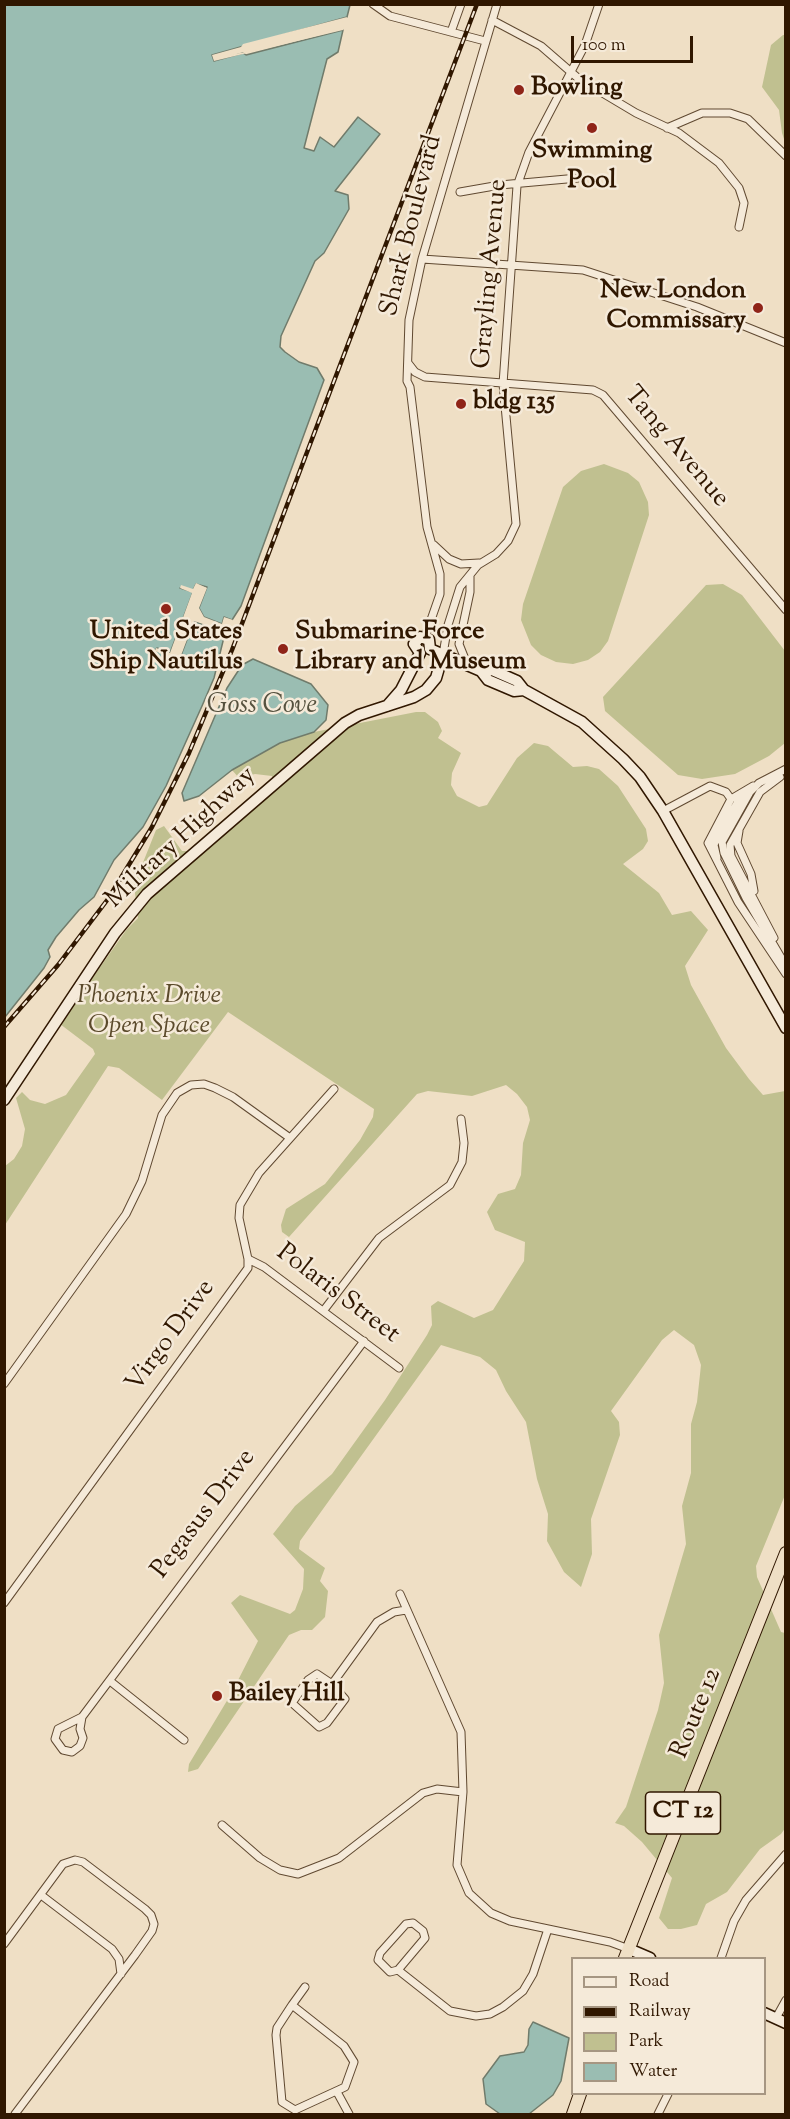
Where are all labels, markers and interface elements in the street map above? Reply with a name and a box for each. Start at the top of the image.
scale bar [574,24,696,62]
text: 100 m [582,33,626,59]
place label: Bowling [531,74,623,106]
marker: Bowling [512,83,526,97]
marker: Swimming Pool [585,121,599,135]
street label: Shark Boulevard [375,132,451,320]
place label: Swimming Pool [532,137,652,198]
street label: Grayling Avenue [468,178,516,370]
place label: New London Commissary [600,277,746,338]
marker: New London Commissary [751,301,765,315]
street label: Tang Avenue [615,381,735,515]
place label: bldg 135 [473,388,555,420]
marker: bldg 135 [454,397,468,411]
marker: United States Ship Nautilus [159,602,173,616]
place label: United States Ship Nautilus [89,618,243,680]
place label: Submarine Force Library and Museum [295,618,526,680]
marker: Submarine Force Library and Museum [276,642,290,656]
water label: Goss Cove [207,691,317,723]
street label: Military Highway [100,761,264,917]
park label: Phoenix Drive Open Space [77,982,221,1044]
street label: Polaris Street [269,1238,405,1352]
street label: Virgo Drive [121,1275,223,1399]
street label: Pegasus Drive [146,1444,264,1586]
street label: Route 12 [666,1664,730,1764]
place label: Bailey Hill [229,1680,344,1712]
marker: Bailey Hill [210,1689,224,1703]
road number: CT 12 [646,1792,720,1834]
legend [571,1957,766,2095]
text: Road [629,1969,669,1995]
text: Railway [629,1999,691,2025]
text: Park [629,2029,663,2055]
text: Water [629,2059,677,2085]

